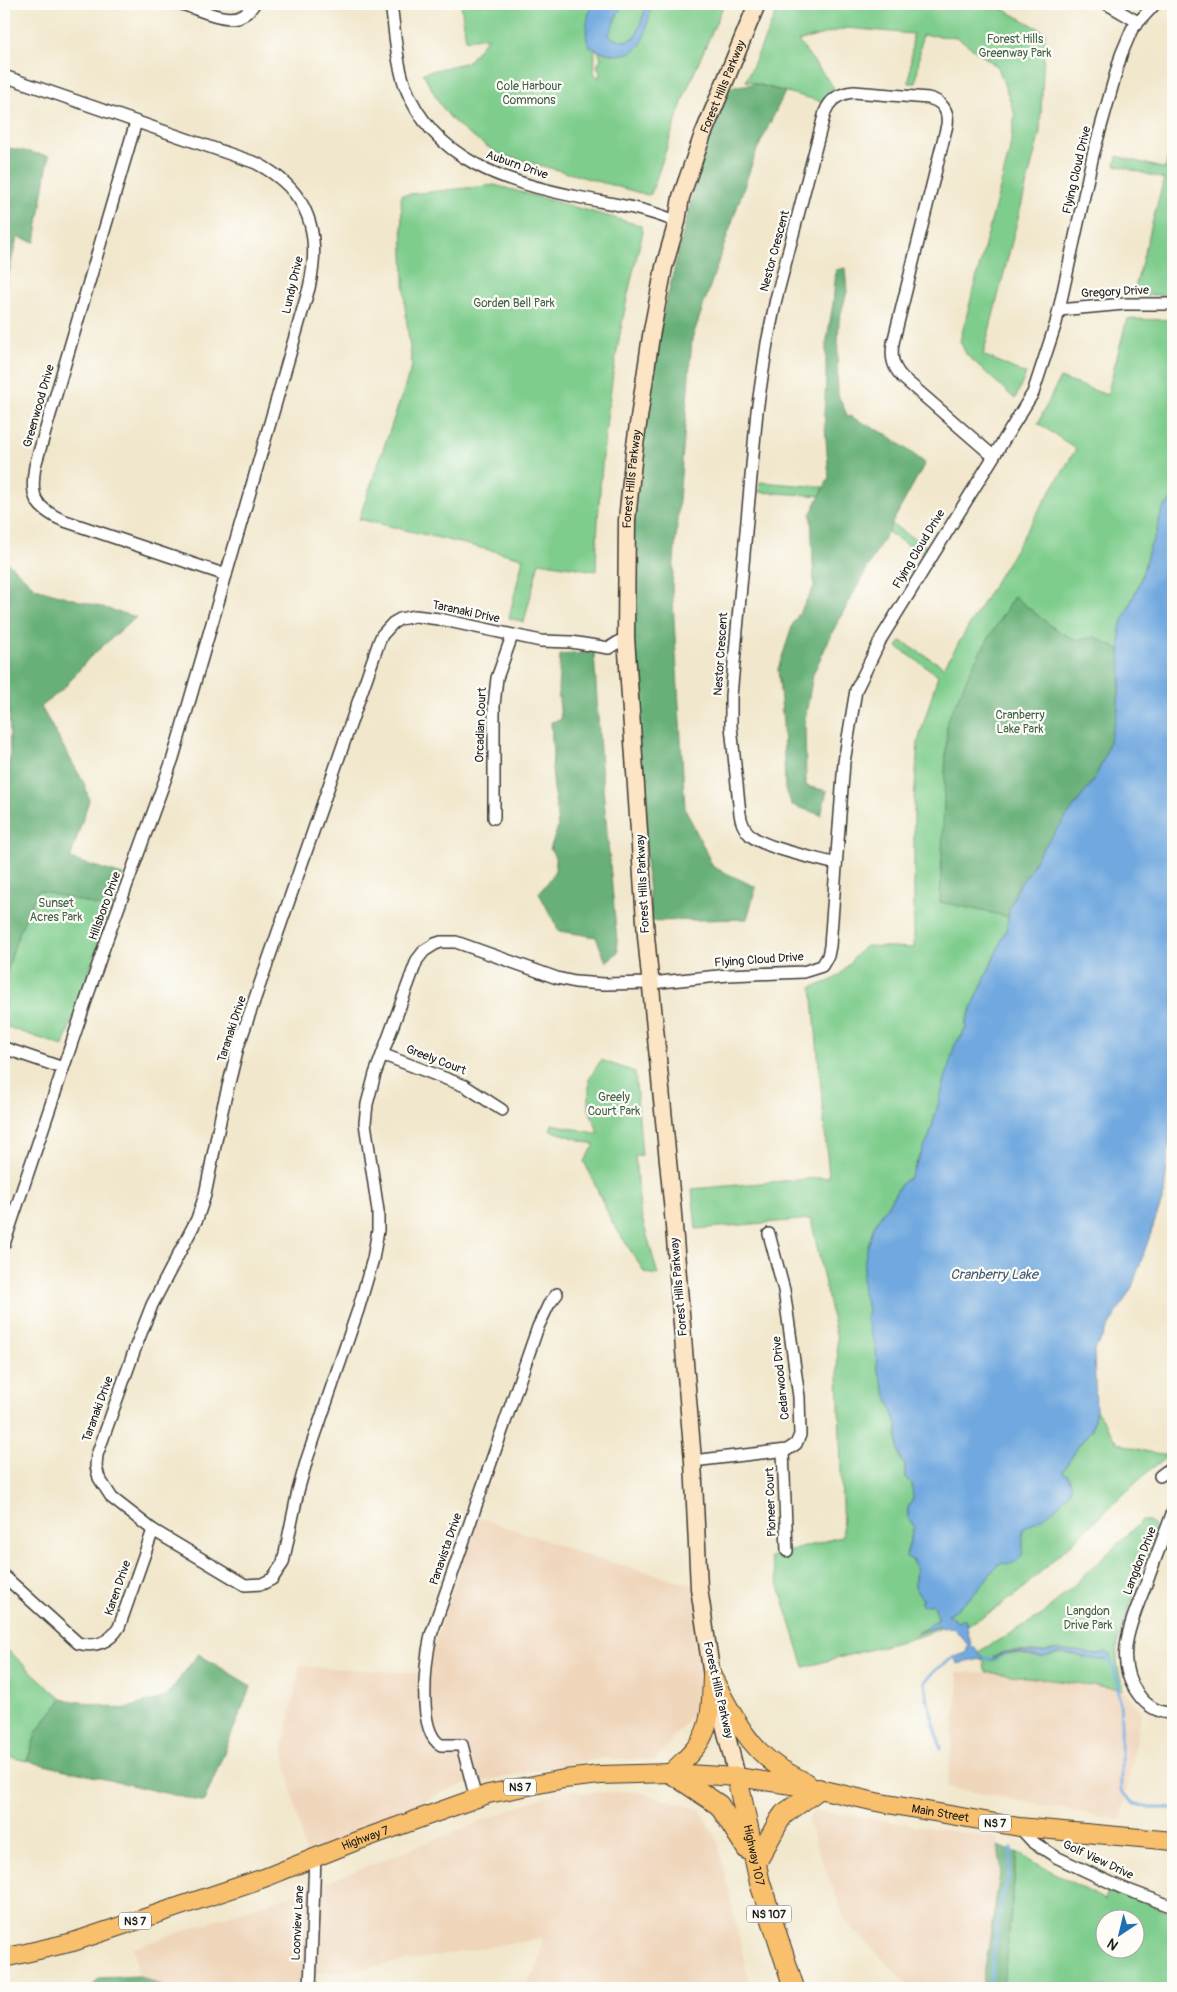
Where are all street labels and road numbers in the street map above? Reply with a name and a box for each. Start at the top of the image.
street label: Forest Hills Parkway [697,38,749,135]
street label: Flying Cloud Drive [1060,125,1094,215]
street label: Auburn Drive [484,147,550,183]
street label: Nestor Crescent [757,209,793,293]
street label: Lundy Drive [279,255,307,315]
street label: Gregory Drive [1081,283,1149,301]
street label: Greenwood Drive [20,363,58,449]
street label: Forest Hills Parkway [619,429,645,529]
street label: Flying Cloud Drive [890,507,949,591]
street label: Taranaki Drive [431,598,501,627]
street label: Nestor Crescent [711,612,731,696]
street label: Orcadian Court [472,687,490,763]
street label: Forest Hills Parkway [633,834,653,934]
street label: Hillsboro Drive [86,870,124,942]
street label: Flying Cloud Drive [714,949,804,971]
street label: Taranaki Drive [214,994,250,1064]
street label: Greely Court [404,1042,468,1078]
street label: Forest Hills Parkway [667,1237,691,1337]
street label: Cedarwood Drive [769,1335,793,1421]
street label: Taranaki Drive [79,1374,117,1444]
street label: Pioneer Court [762,1467,780,1537]
street label: Panavista Drive [427,1511,465,1587]
street label: Langdon Drive [1120,1525,1160,1597]
street label: Karen Drive [102,1558,134,1618]
street label: Forest Hills Parkway [700,1640,736,1740]
road number: NS 7 [504,1778,536,1795]
street label: Main Street [910,1801,970,1826]
road number: NS 7 [979,1815,1011,1832]
street label: Highway 7 [339,1822,391,1854]
street label: Highway 107 [740,1823,768,1888]
street label: Golf View Drive [1060,1837,1136,1883]
street label: Loonview Lane [289,1885,307,1961]
road number: NS 107 [746,1906,792,1922]
road number: NS 7 [119,1912,151,1930]

